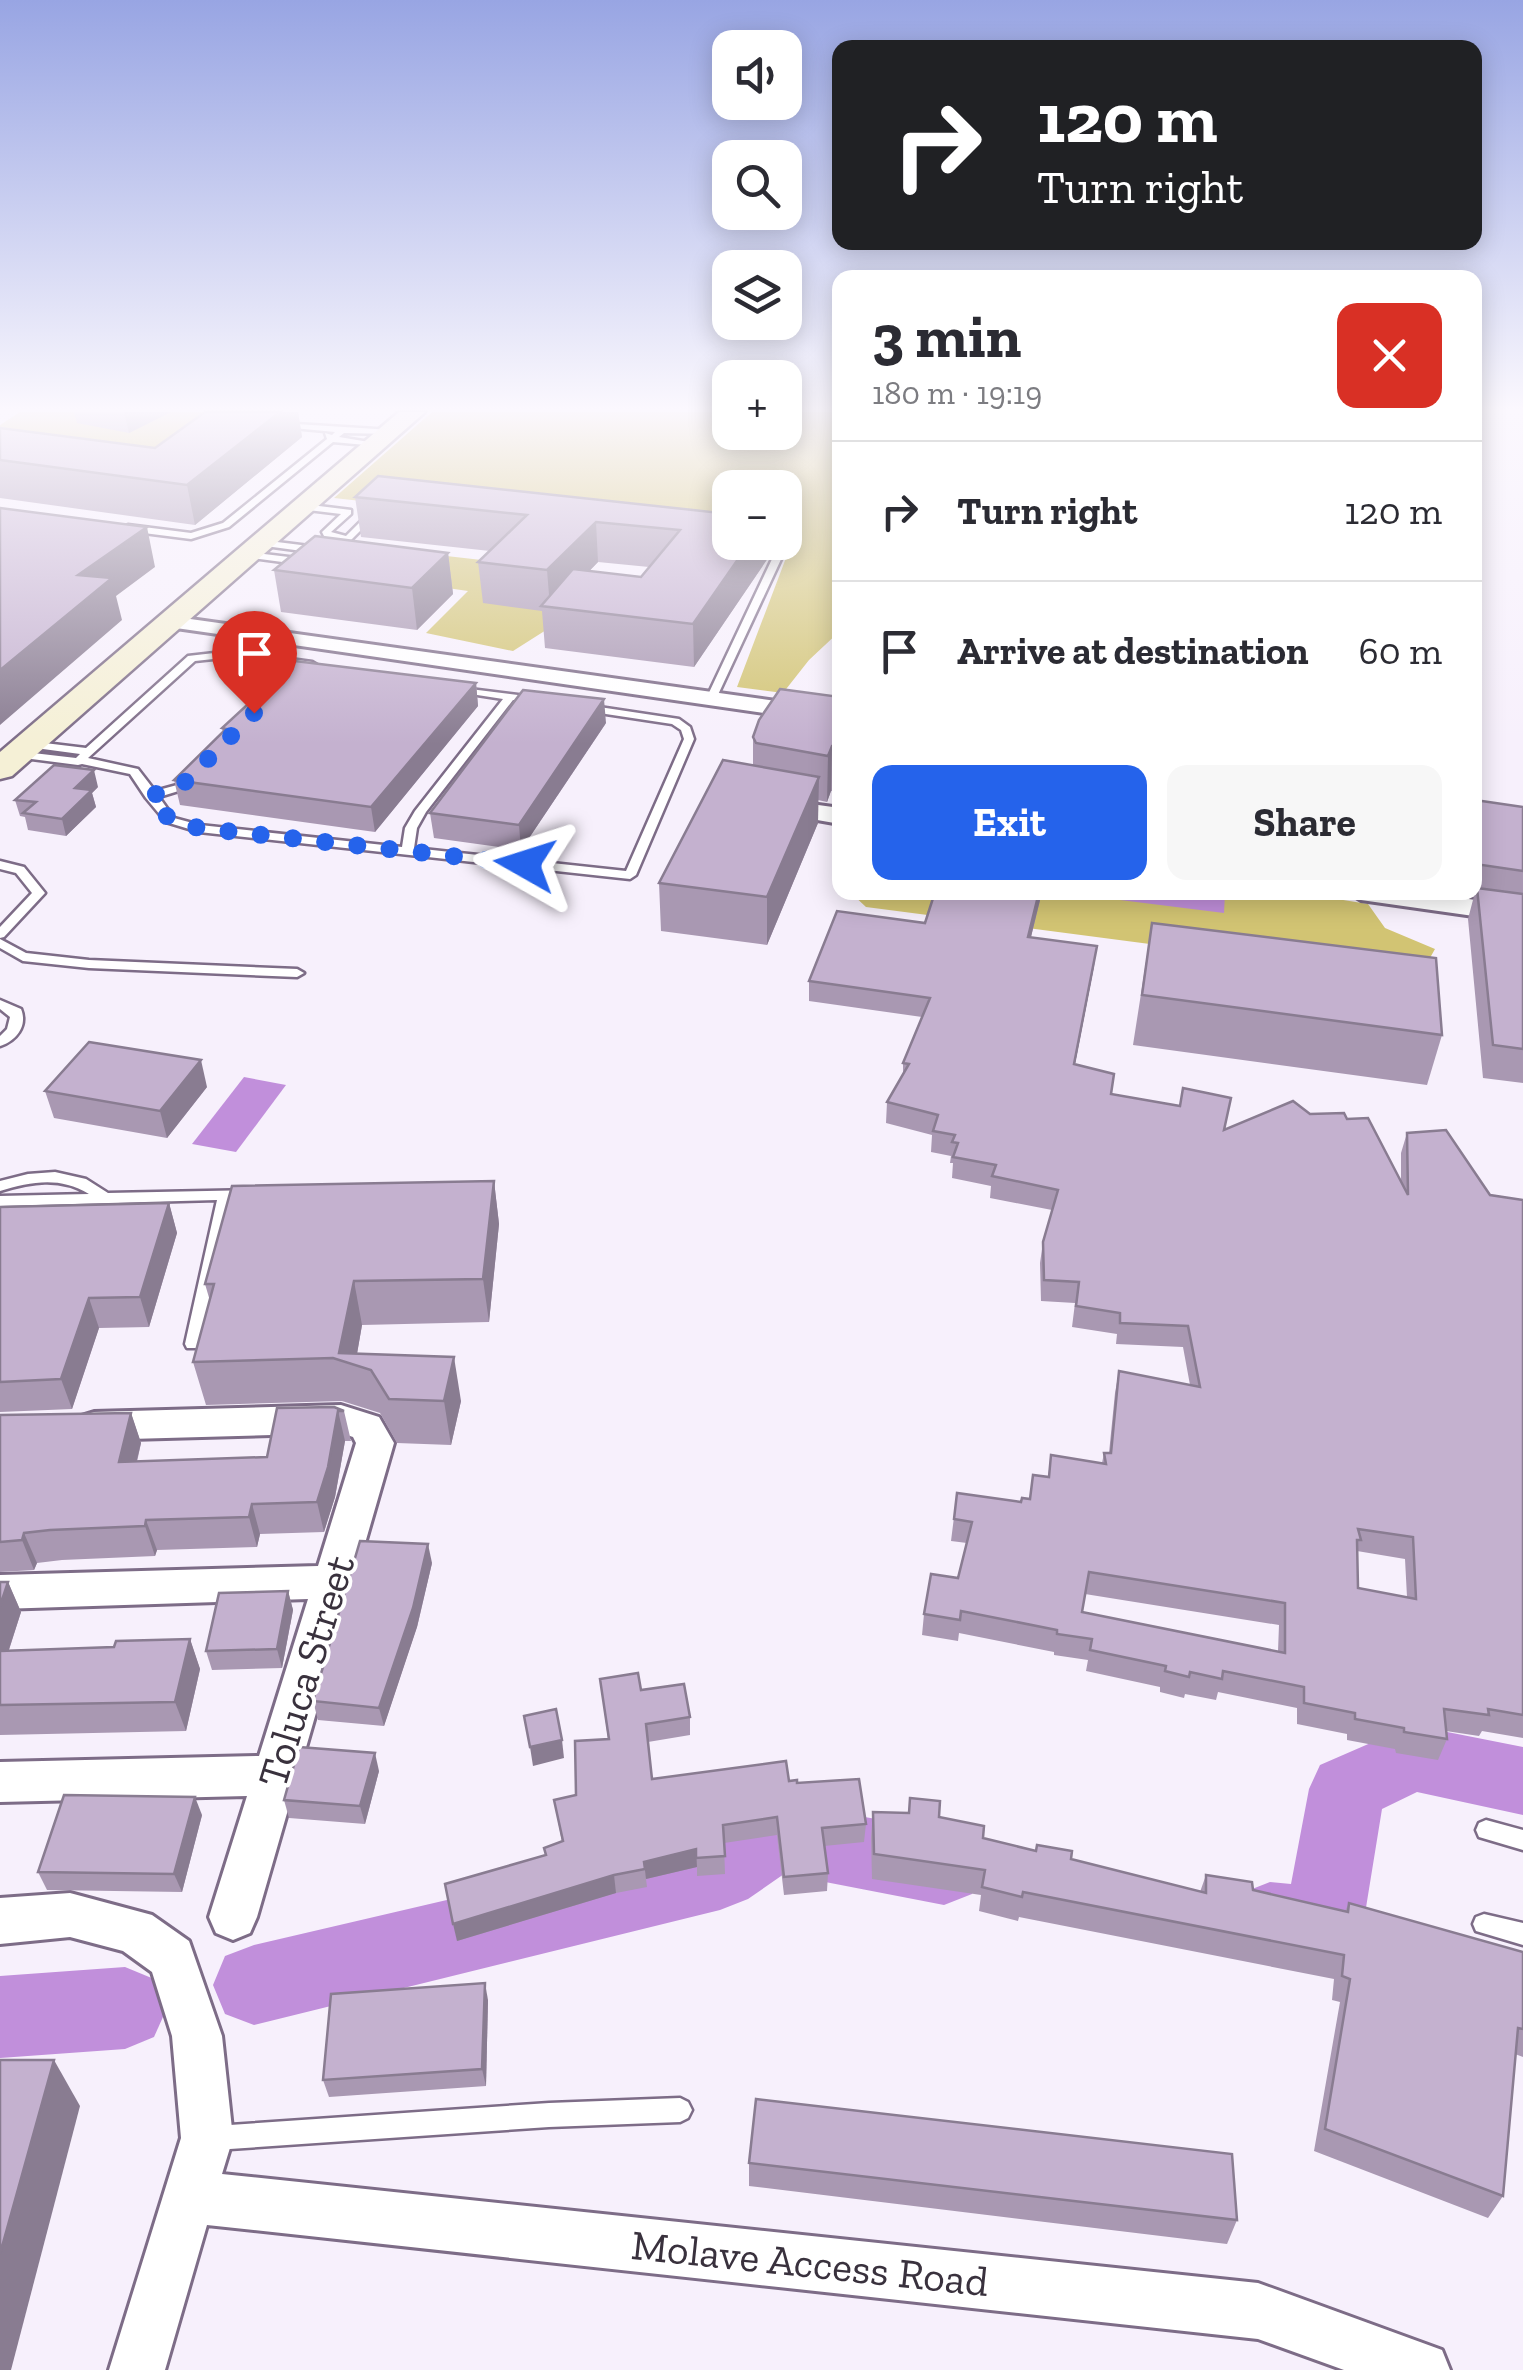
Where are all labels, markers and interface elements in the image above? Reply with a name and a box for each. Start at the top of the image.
map controls [712,30,802,560]
button: sound [712,30,802,120]
text: 120 m [1037,76,1218,160]
icon: right [872,80,1002,210]
button: search [712,140,802,230]
text: Turn right [1037,161,1243,215]
button: layers [712,250,802,340]
text: 3 min [872,300,1021,372]
button: close [1337,303,1442,408]
button: + [712,360,802,450]
text: 180 m · 19:19 [872,374,1042,412]
button: − [712,470,802,560]
icon: right [872,484,927,539]
text: Turn right [957,488,1137,534]
text: 120 m [1344,488,1442,534]
pin [212,611,297,714]
icon: arrive [872,624,927,679]
icon: arrive [227,626,282,681]
text: Arrive at destination [957,628,1308,674]
text: 60 m [1359,628,1442,674]
button: Exit [872,765,1147,880]
button: Share [1167,765,1442,880]
position arrow [473,812,577,916]
street label: Toluca Street [247,1549,366,1793]
street label: Molave Access Road [629,2219,991,2307]

